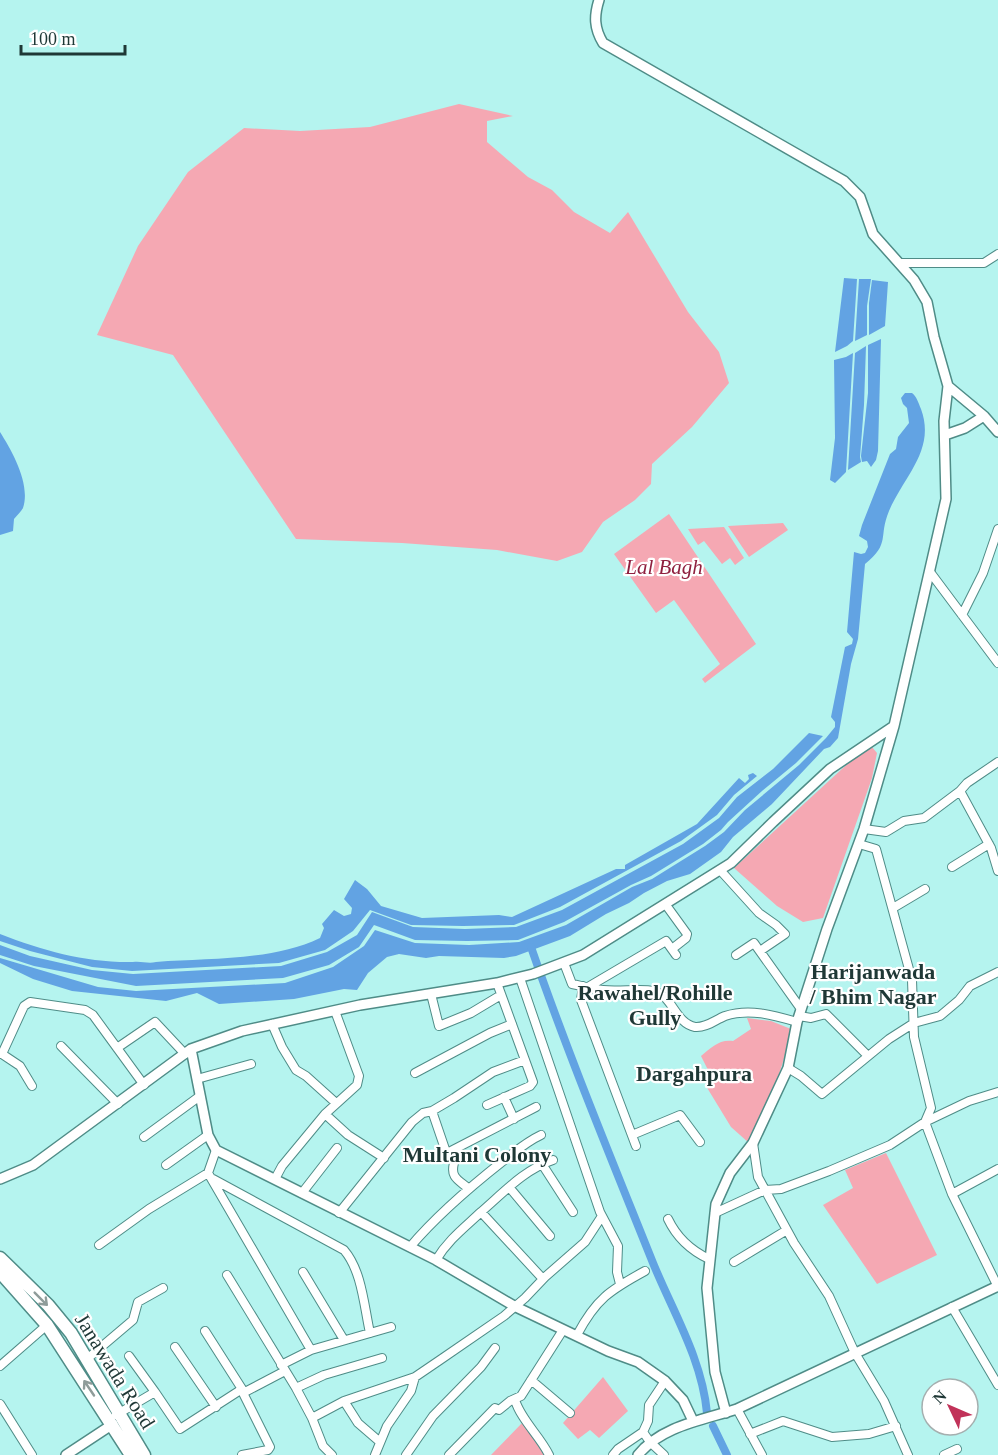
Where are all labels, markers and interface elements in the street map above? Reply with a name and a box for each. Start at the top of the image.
scale bar [21,18,124,56]
text: 100 m [30,29,76,49]
park label: Lal Bagh [624,555,703,579]
district label: Harijanwada / Bhim Nagar [808,959,937,1009]
district label: Rawahel/Rohille Gully [577,980,733,1030]
district label: Dargahpura [636,1061,752,1086]
district label: Multani Colony [403,1142,551,1167]
one-way arrow [34,1292,49,1307]
street label: Janawada Road [70,1309,160,1433]
north arrow [920,1377,980,1437]
one-way arrow [83,1380,95,1397]
text: N [929,1387,950,1407]

